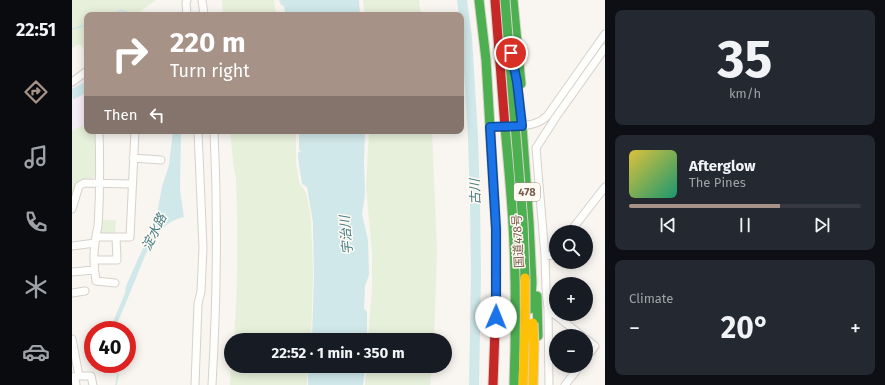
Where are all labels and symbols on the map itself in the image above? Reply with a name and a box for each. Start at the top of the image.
pin [494,36,528,70]
water label: 古川 [467,177,483,205]
road number: 478 [514,183,540,201]
water label: 淀水路 [139,210,170,253]
water label: 宇治川 [337,213,355,255]
street label: 国道478号 [510,214,526,268]
position arrow [475,296,517,338]
speed limit sign: 40 [84,321,136,373]

